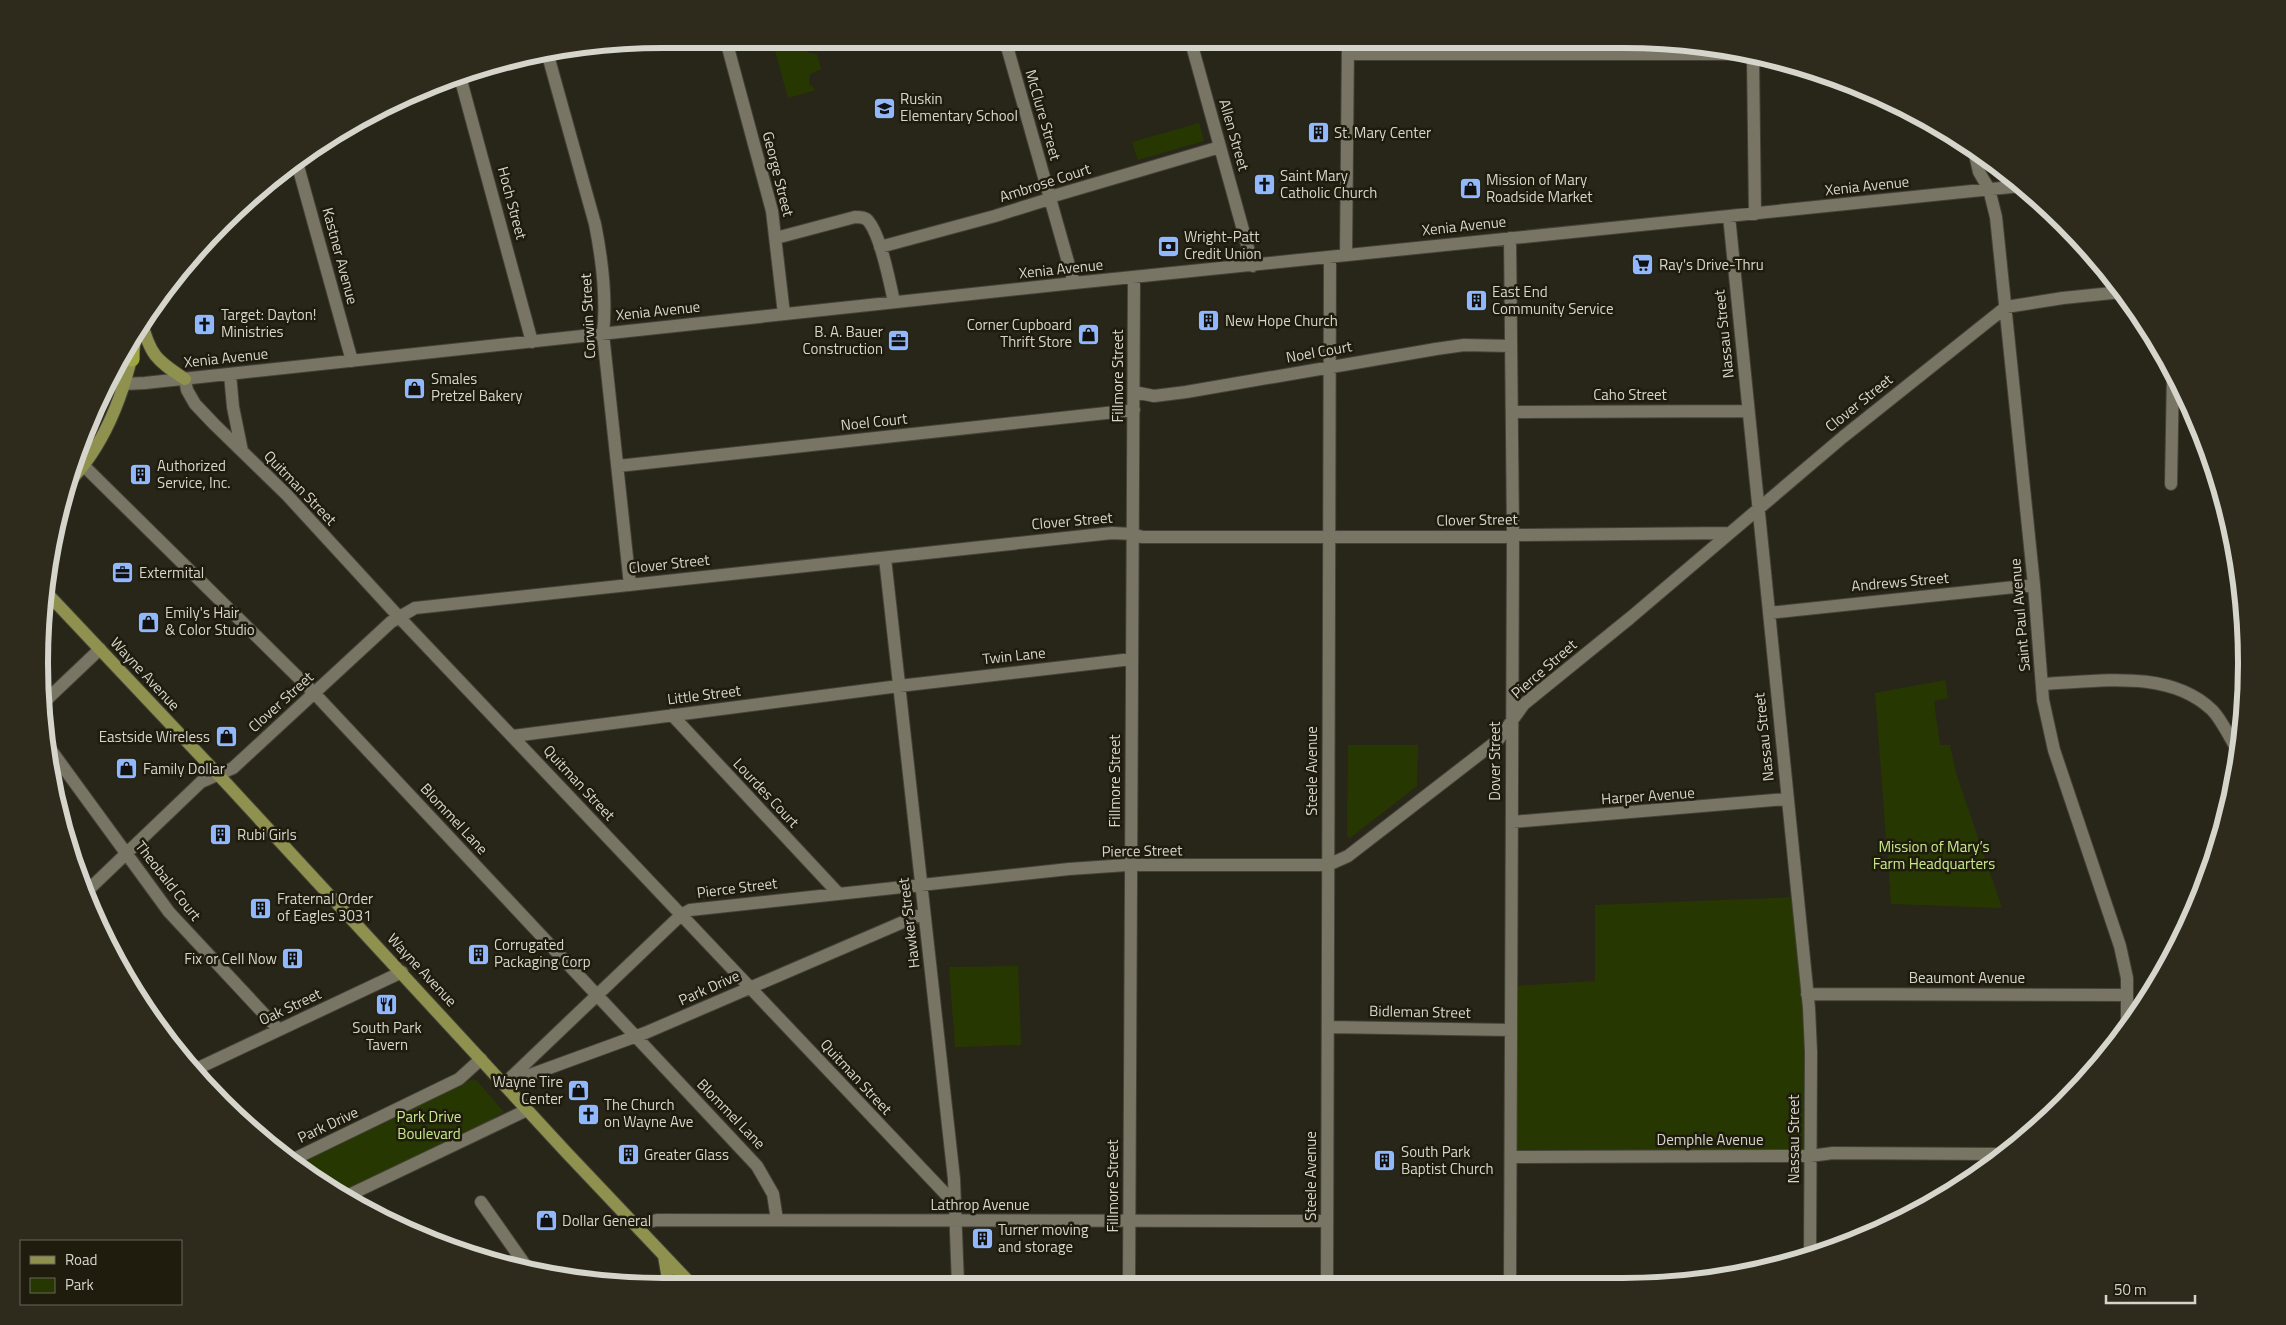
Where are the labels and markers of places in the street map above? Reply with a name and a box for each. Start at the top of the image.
place label: Ruskin Elementary School [900,87,1018,127]
school or university icon: Ruskin Elementary School [872,96,896,120]
building icon: St. Mary Center [1306,121,1330,145]
place label: St. Mary Center [1334,121,1431,144]
place label: Saint Mary Catholic Church [1280,164,1377,204]
place label: Mission of Mary Roadside Market [1486,168,1593,208]
church icon: Saint Mary Catholic Church [1252,173,1276,197]
shop icon: Mission of Mary Roadside Market [1458,177,1482,201]
place label: Wright-Patt Credit Union [1184,225,1261,265]
bank icon: Wright-Patt Credit Union [1156,234,1180,258]
supermarket icon: Ray's Drive-Thru [1631,253,1655,277]
place label: Ray's Drive-Thru [1659,253,1764,276]
place label: East End Community Service [1492,280,1614,320]
building icon: East End Community Service [1464,289,1488,313]
place label: Target: Dayton! Ministries [221,303,317,343]
building icon: New Hope Church [1197,309,1221,333]
place label: New Hope Church [1225,309,1338,332]
church icon: Target: Dayton! Ministries [193,312,217,336]
place label: Corner Cupboard Thrift Store [967,313,1072,353]
place label: B. A. Bauer Construction [803,320,883,360]
shop icon: Corner Cupboard Thrift Store [1076,322,1100,346]
office icon: B. A. Bauer Construction [887,329,911,353]
place label: Smales Pretzel Bakery [431,367,523,407]
shop icon: Smales Pretzel Bakery [403,376,427,400]
place label: Authorized Service, Inc. [157,454,231,494]
building icon: Authorized Service, Inc. [129,463,153,487]
office icon: Extermital [111,561,135,585]
place label: Extermital [139,561,204,584]
place label: Emily's Hair & Color Studio [165,601,255,641]
shop icon: Emily's Hair & Color Studio [137,610,161,634]
place label: Eastside Wireless [99,725,210,748]
shop icon: Eastside Wireless [214,725,238,749]
shop icon: Family Dollar [115,757,139,781]
place label: Family Dollar [143,757,225,780]
building icon: Rubi Girls [209,823,233,847]
place label: Rubi Girls [237,823,297,846]
place label: Fraternal Order of Eagles 3031 [277,887,373,927]
building icon: Fraternal Order of Eagles 3031 [249,896,273,920]
place label: Corrugated Packaging Corp [494,933,591,973]
building icon: Corrugated Packaging Corp [466,942,490,966]
place label: Fix or Cell Now [184,947,277,970]
building icon: Fix or Cell Now [281,947,305,971]
restaurant icon: South Park Tavern [375,993,399,1017]
place label: South Park Tavern [352,1016,422,1056]
place label: Wayne Tire Center [493,1070,563,1110]
shop icon: Wayne Tire Center [567,1079,591,1103]
place label: The Church on Wayne Ave [604,1093,693,1133]
church icon: The Church on Wayne Ave [576,1102,600,1126]
place label: South Park Baptist Church [1401,1140,1494,1180]
building icon: Greater Glass [616,1143,640,1167]
place label: Greater Glass [644,1143,729,1166]
building icon: South Park Baptist Church [1373,1149,1397,1173]
shop icon: Dollar General [534,1209,558,1233]
place label: Dollar General [562,1209,651,1232]
place label: Turner moving and storage [998,1218,1089,1258]
building icon: Turner moving and storage [970,1227,994,1251]

